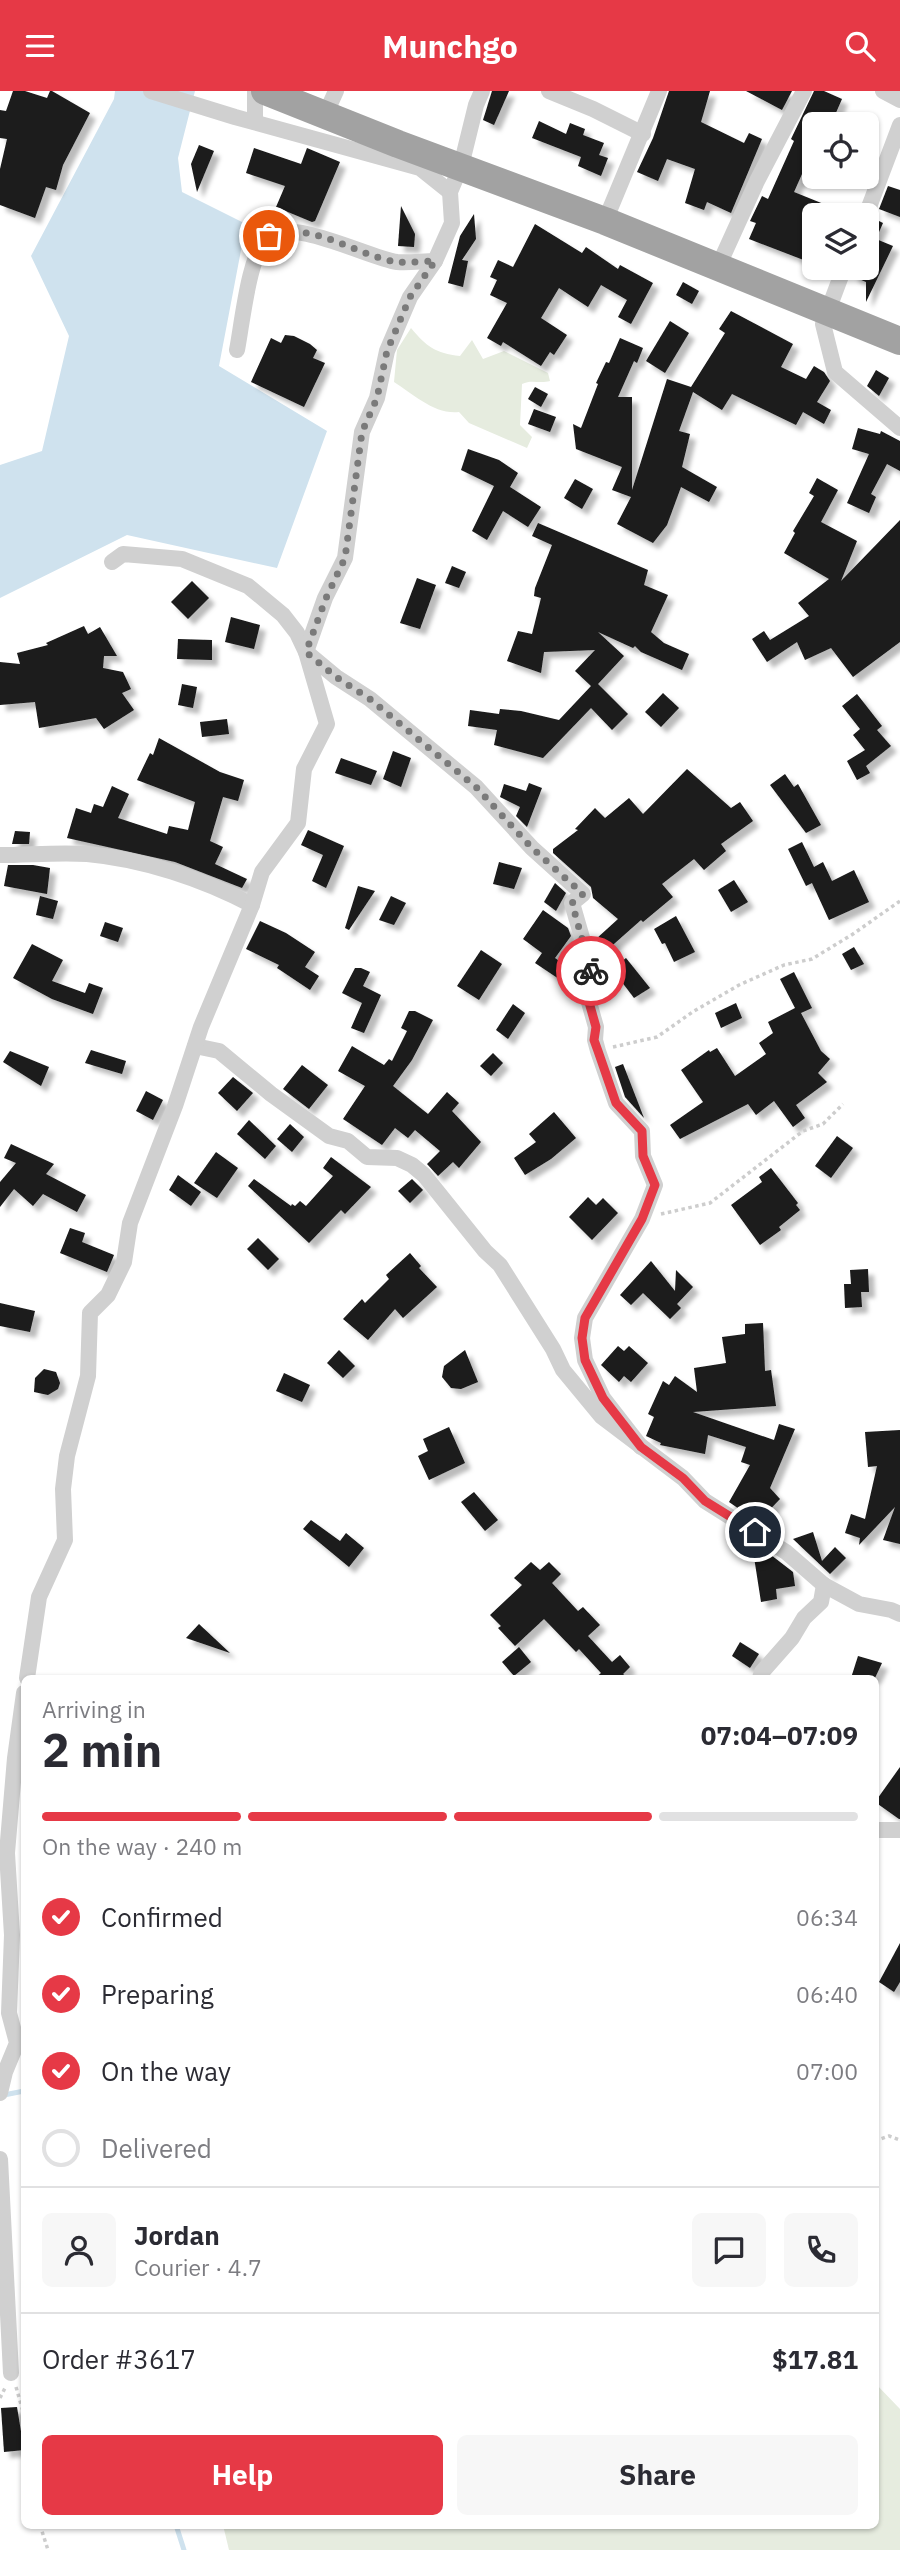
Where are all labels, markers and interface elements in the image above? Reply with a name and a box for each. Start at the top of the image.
text: Munchgo [382,25,518,67]
icon: menu [21,27,59,65]
icon: search [841,27,879,65]
map controls [802,112,879,280]
button: locate [802,112,879,189]
button: layers [802,203,879,280]
pin [239,206,299,266]
icon: bag [250,217,288,255]
courier [556,936,626,1006]
icon: bike [572,952,610,990]
pin [725,1502,785,1562]
icon: home [736,1513,774,1551]
text: Arriving in [42,1694,146,1724]
text: 07:04–07:09 [701,1718,858,1752]
text: 2 min [42,1720,162,1780]
text: On the way · 240 m [42,1831,242,1861]
icon: check [42,1898,80,1936]
text: Confirmed [101,1900,223,1934]
text: 06:34 [796,1902,858,1932]
icon: check [42,1975,80,2013]
text: Preparing [101,1977,214,2011]
text: 06:40 [796,1979,858,2009]
icon: check [42,2052,80,2090]
text: On the way [101,2054,231,2088]
text: 07:00 [796,2056,858,2086]
text: Delivered [101,2131,212,2165]
button: person [42,2213,116,2287]
button: chat [692,2213,766,2287]
button: phone [784,2213,858,2287]
text: Jordan [134,2218,220,2252]
text: Courier · 4.7 [134,2252,262,2282]
text: Order #3617 [42,2342,196,2376]
text: $17.81 [772,2342,858,2376]
button: Help [42,2435,443,2515]
button: Share [457,2435,858,2515]

